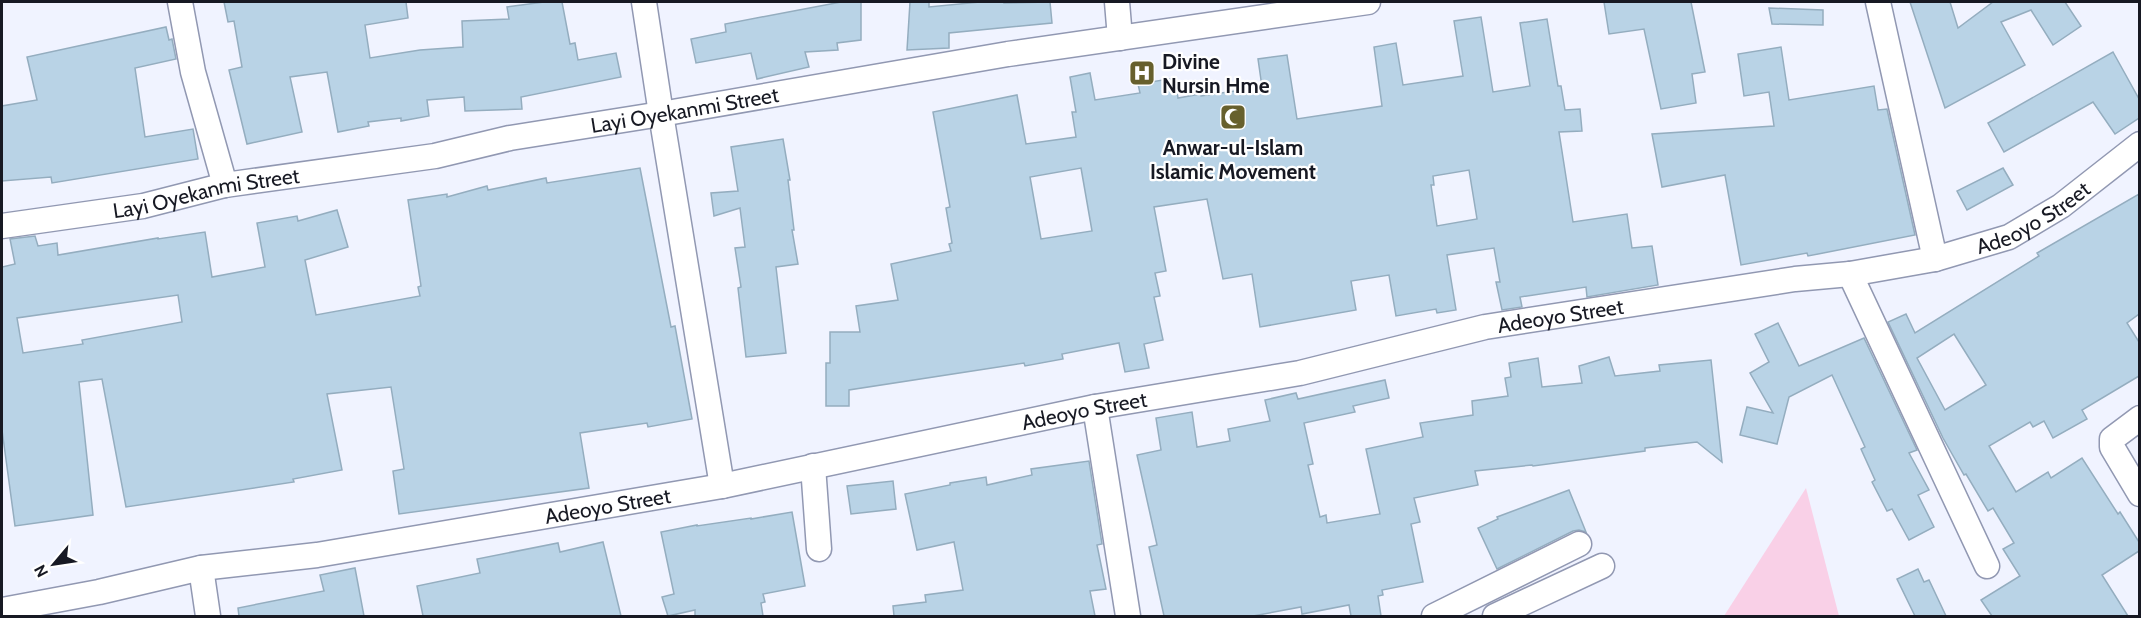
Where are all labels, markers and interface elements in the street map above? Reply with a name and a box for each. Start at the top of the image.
place label: Divine Nursin Hme [1162,49,1270,98]
hospital icon: Divine Nursin Hme [1127,58,1157,88]
street label: Layi Oyekanmi Street [589,81,780,138]
mosque icon: Anwar-ul-Islam Islamic Movement [1218,102,1248,132]
place label: Anwar-ul-Islam Islamic Movement [1150,135,1316,184]
street label: Layi Oyekanmi Street [111,162,301,223]
street label: Adeoyo Street [1973,176,2095,259]
street label: Adeoyo Street [1496,293,1625,337]
street label: Adeoyo Street [1019,386,1149,435]
street label: Adeoyo Street [543,482,672,528]
north arrow [24,534,84,594]
text: N [30,561,52,581]

